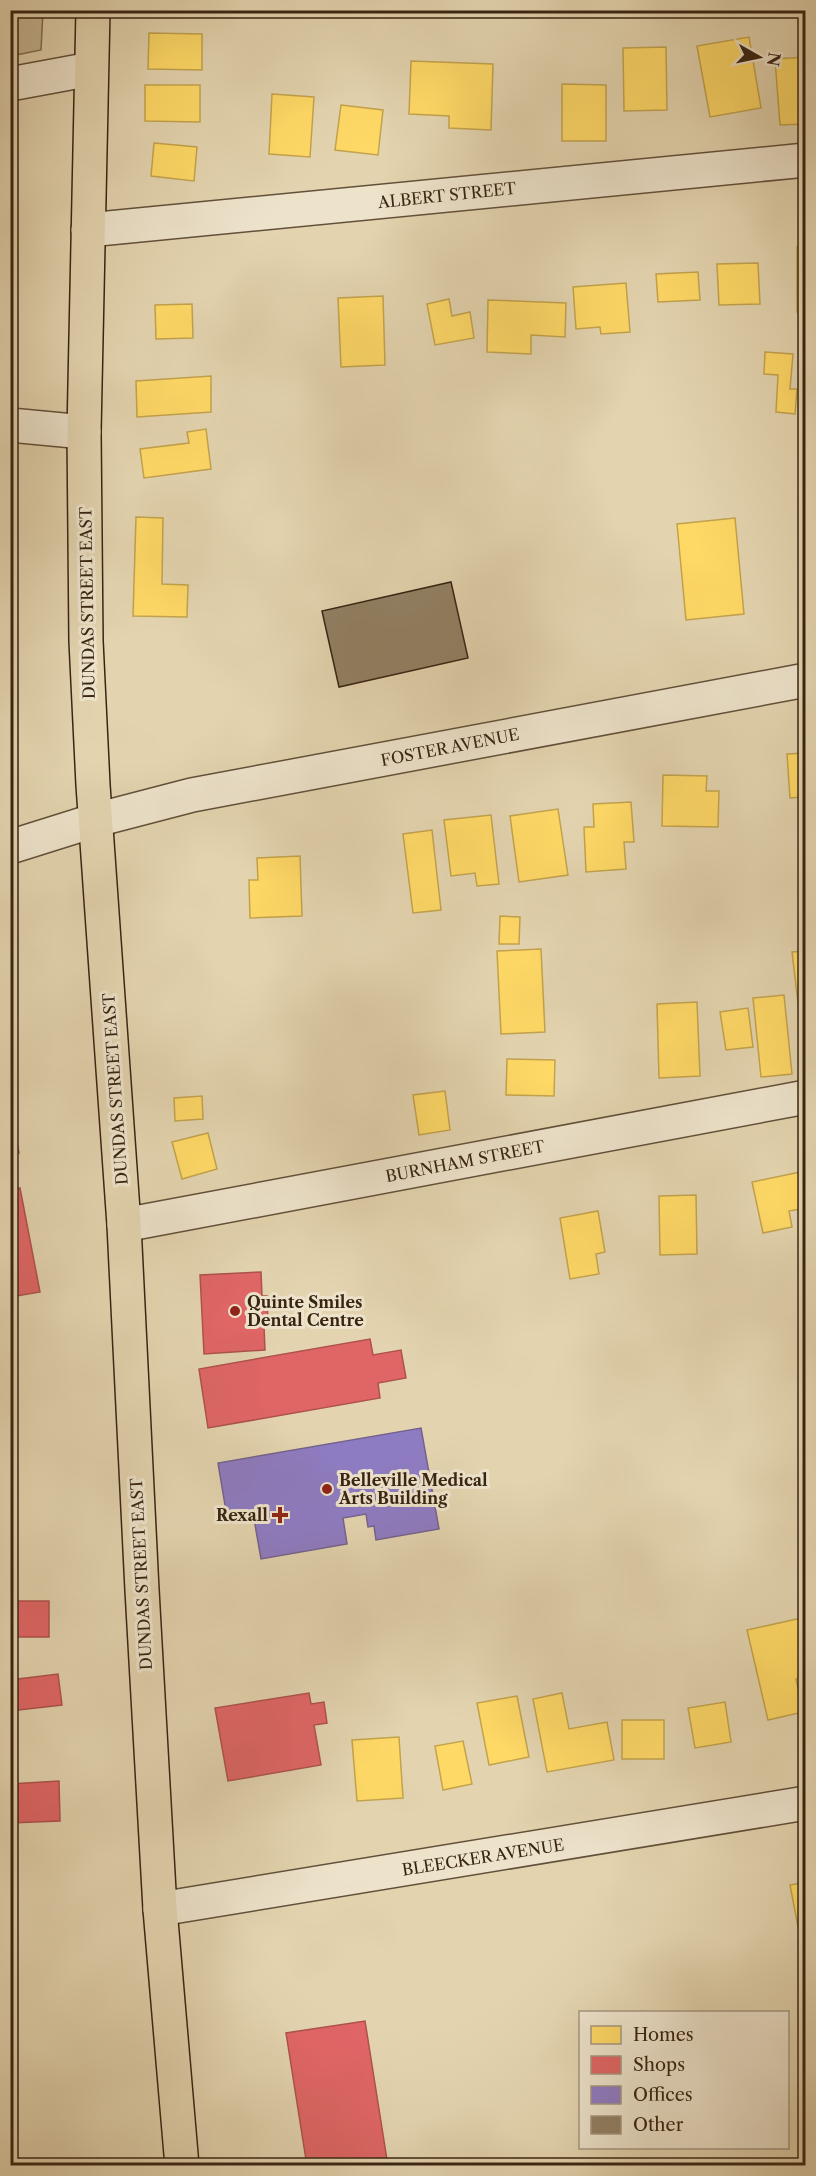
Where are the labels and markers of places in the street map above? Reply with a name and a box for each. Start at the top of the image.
place label: Quinte Smiles Dental Centre [247,1292,364,1330]
marker: Quinte Smiles Dental Centre [228,1304,242,1318]
place label: Belleville Medical Arts Building [338,1470,488,1508]
marker: Belleville Medical Arts Building [320,1482,334,1496]
place label: Rexall [216,1505,268,1525]
marker: Rexall [273,1508,287,1522]

